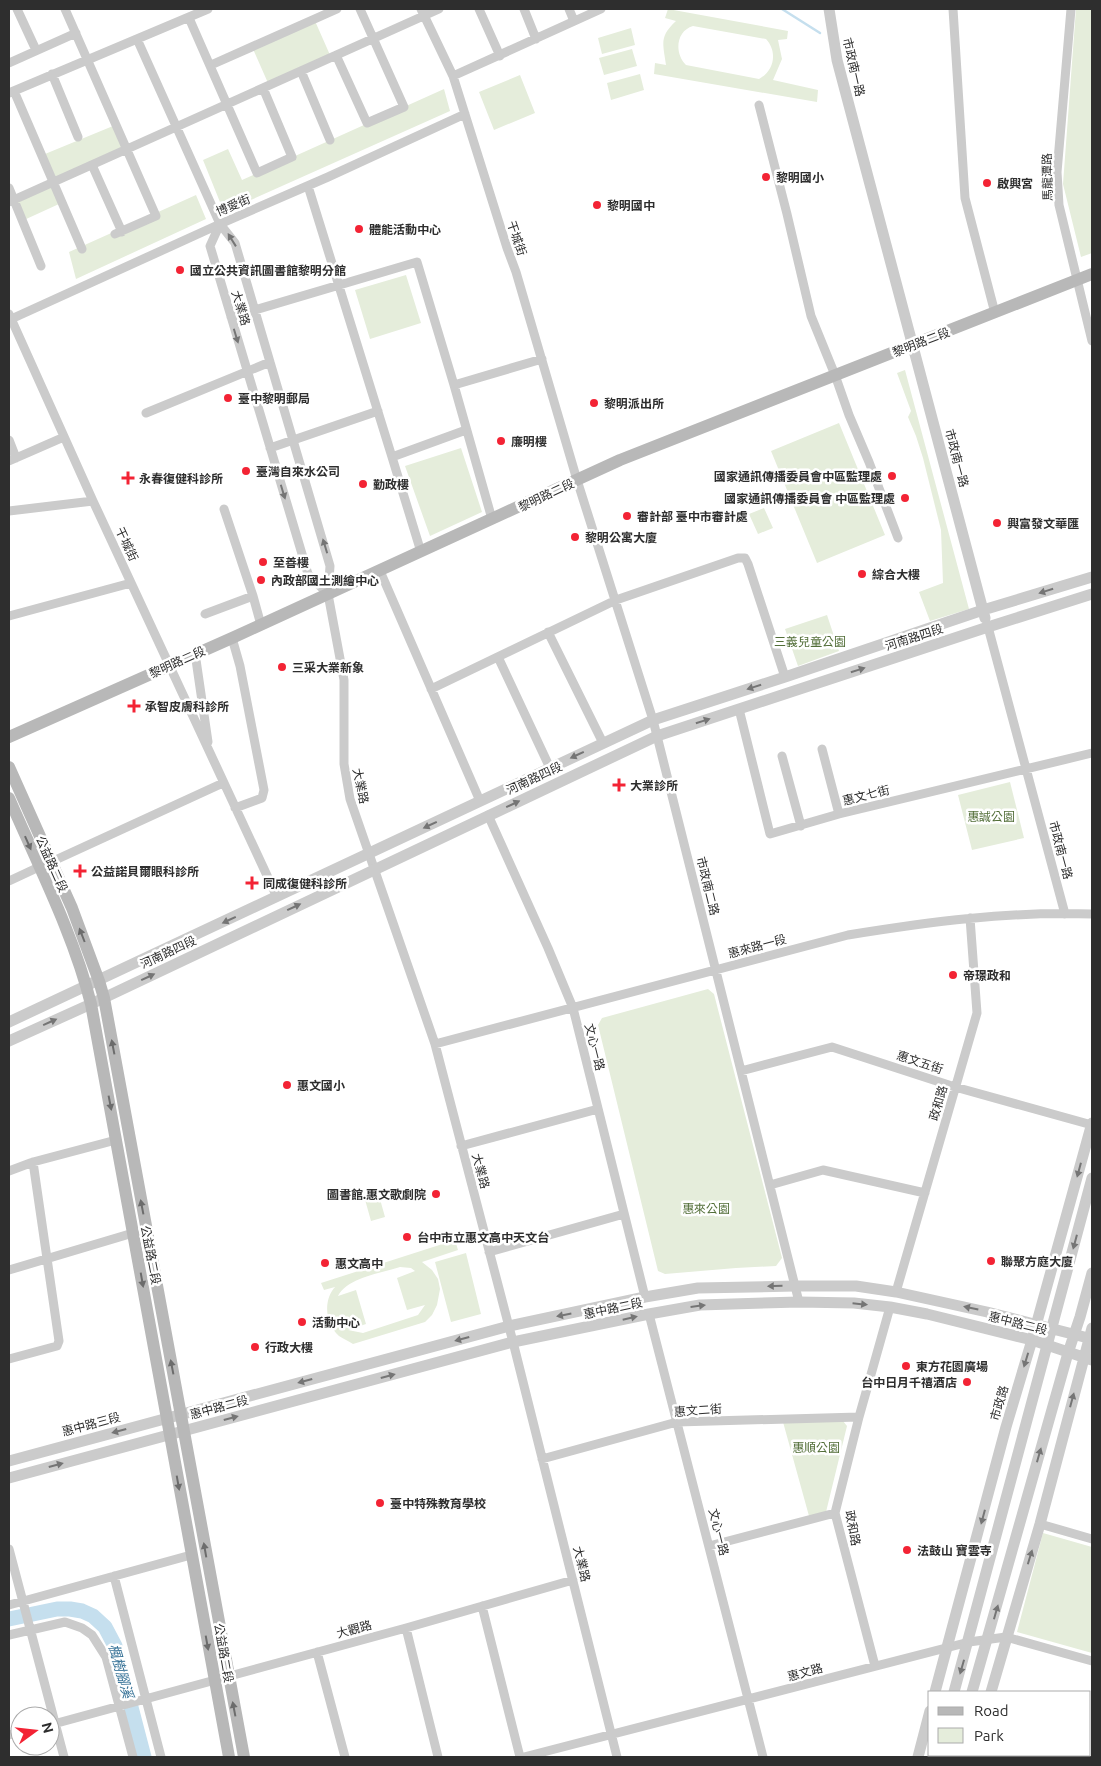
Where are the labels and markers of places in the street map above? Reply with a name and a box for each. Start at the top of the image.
marker: 黎明國小 [760,171,772,183]
place label: 黎明國小 [776,171,824,184]
marker: 啟興宮 [981,177,993,189]
place label: 啟興宮 [997,177,1033,190]
marker: 黎明國中 [591,199,603,211]
place label: 黎明國中 [607,199,655,212]
marker: 體能活動中心 [353,223,365,235]
place label: 體能活動中心 [369,223,441,236]
marker: 國立公共資訊圖書館黎明分館 [174,264,186,276]
place label: 國立公共資訊圖書館黎明分館 [190,264,346,277]
marker: 臺中黎明郵局 [222,392,234,404]
place label: 臺中黎明郵局 [238,392,310,405]
marker: 黎明派出所 [588,397,600,409]
place label: 黎明派出所 [604,397,664,410]
marker: 廉明樓 [495,435,507,447]
place label: 廉明樓 [511,435,547,448]
marker: 臺灣自來水公司 [240,465,252,477]
place label: 臺灣自來水公司 [256,465,340,478]
place label: 國家通訊傳播委員會中區監理處 [714,470,882,483]
marker: 國家通訊傳播委員會中區監理處 [886,470,898,482]
marker: 永春復健科診所 [121,471,135,485]
place label: 永春復健科診所 [139,472,223,485]
marker: 勤政樓 [357,478,369,490]
place label: 勤政樓 [373,478,409,491]
place label: 國家通訊傳播委員會 中區監理處 [724,492,895,505]
marker: 國家通訊傳播委員會 中區監理處 [899,492,911,504]
marker: 審計部 臺中市審計處 [621,510,633,522]
place label: 審計部 臺中市審計處 [637,510,748,523]
marker: 興富發文華匯 [991,517,1003,529]
place label: 興富發文華匯 [1007,517,1079,530]
marker: 黎明公寓大廈 [569,531,581,543]
place label: 黎明公寓大廈 [585,531,657,544]
marker: 至善樓 [257,556,269,568]
place label: 至善樓 [273,556,309,569]
marker: 綜合大樓 [856,568,868,580]
place label: 綜合大樓 [872,568,920,581]
marker: 內政部國土測繪中心 [255,574,267,586]
place label: 內政部國土測繪中心 [271,574,379,587]
marker: 三采大業新象 [276,661,288,673]
place label: 三采大業新象 [292,661,364,674]
marker: 承智皮膚科診所 [127,699,141,713]
place label: 承智皮膚科診所 [145,700,229,713]
marker: 大業診所 [612,778,626,792]
place label: 大業診所 [630,779,678,792]
marker: 公益諾貝爾眼科診所 [73,864,87,878]
place label: 公益諾貝爾眼科診所 [91,865,199,878]
marker: 同成復健科診所 [245,876,259,890]
place label: 同成復健科診所 [263,877,347,890]
marker: 帝璟政和 [947,969,959,981]
place label: 帝璟政和 [963,969,1011,982]
marker: 惠文國小 [281,1079,293,1091]
place label: 惠文國小 [297,1079,345,1092]
place label: 圖書館.惠文歌劇院 [327,1188,426,1201]
marker: 圖書館.惠文歌劇院 [430,1188,442,1200]
marker: 台中市立惠文高中天文台 [401,1231,413,1243]
place label: 台中市立惠文高中天文台 [417,1231,549,1244]
marker: 聯聚方庭大廈 [985,1255,997,1267]
place label: 聯聚方庭大廈 [1001,1255,1073,1268]
marker: 惠文高中 [319,1257,331,1269]
place label: 惠文高中 [335,1257,383,1270]
marker: 活動中心 [296,1316,308,1328]
place label: 活動中心 [312,1316,360,1329]
marker: 行政大樓 [249,1341,261,1353]
place label: 行政大樓 [265,1341,313,1354]
marker: 東方花園廣場 [900,1360,912,1372]
place label: 東方花園廣場 [916,1360,988,1373]
place label: 台中日月千禧酒店 [861,1376,957,1389]
marker: 台中日月千禧酒店 [961,1376,973,1388]
marker: 臺中特殊教育學校 [374,1497,386,1509]
place label: 臺中特殊教育學校 [390,1497,486,1510]
marker: 法鼓山 寶雲寺 [901,1544,913,1556]
place label: 法鼓山 寶雲寺 [917,1544,992,1557]

